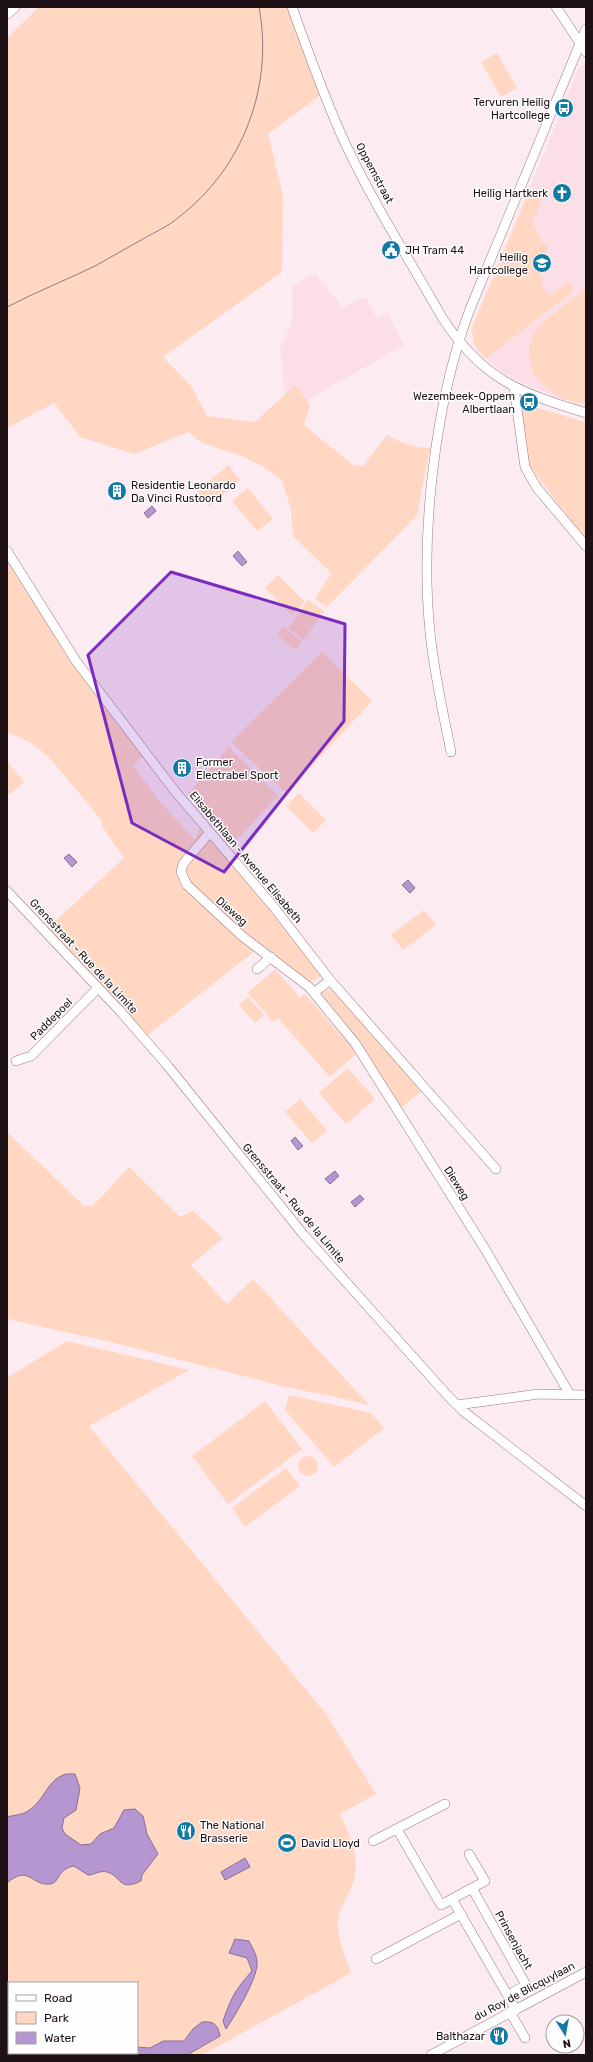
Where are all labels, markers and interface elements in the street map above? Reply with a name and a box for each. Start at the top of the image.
place label: Tervuren Heilig Hartcollege [473,96,550,122]
bus stop icon: Tervuren Heilig Hartcollege [553,97,575,119]
street label: Oppemstraat [353,141,396,206]
church icon: Heilig Hartkerk [551,182,573,204]
place label: Heilig Hartkerk [473,187,548,200]
public building icon: JH Tram 44 [380,239,402,261]
place label: JH Tram 44 [405,244,464,257]
place label: Heilig Hartcollege [469,251,528,277]
school or university icon: Heilig Hartcollege [531,252,553,274]
place label: Wezembeek-Oppem Albertlaan [413,390,515,416]
bus stop icon: Wezembeek-Oppem Albertlaan [518,391,540,413]
place label: Residentie Leonardo Da Vinci Rustoord [131,479,236,505]
building icon: Residentie Leonardo Da Vinci Rustoord [106,480,128,502]
place label: Former Electrabel Sport [196,756,279,782]
building icon: Former Electrabel Sport [171,757,193,779]
street label: Elisabethlaan - Avenue Elisabeth [187,789,305,926]
street label: Dieweg [213,894,250,929]
street label: Grensstraat - Rue de la Limite [27,896,140,1016]
street label: Paddepoel [28,996,75,1043]
street label: Grensstraat - Rue de la Limite [240,1141,348,1266]
street label: Dieweg [441,1164,472,1203]
place label: The National Brasserie [200,1819,264,1845]
restaurant icon: The National Brasserie [175,1820,197,1842]
sports icon: David Lloyd [276,1832,298,1854]
place label: David Lloyd [301,1837,360,1850]
street label: Prinsenjacht [492,1909,535,1972]
street label: du Roy de Blicquylaan [472,1959,577,2024]
legend [8,1982,138,2054]
text: Road [44,1991,72,2005]
text: Park [44,2011,70,2025]
north arrow [545,2014,585,2054]
restaurant icon: Balthazar [488,2025,510,2047]
place label: Balthazar [436,2030,486,2043]
text: Water [44,2031,76,2045]
text: N [562,2036,572,2050]

